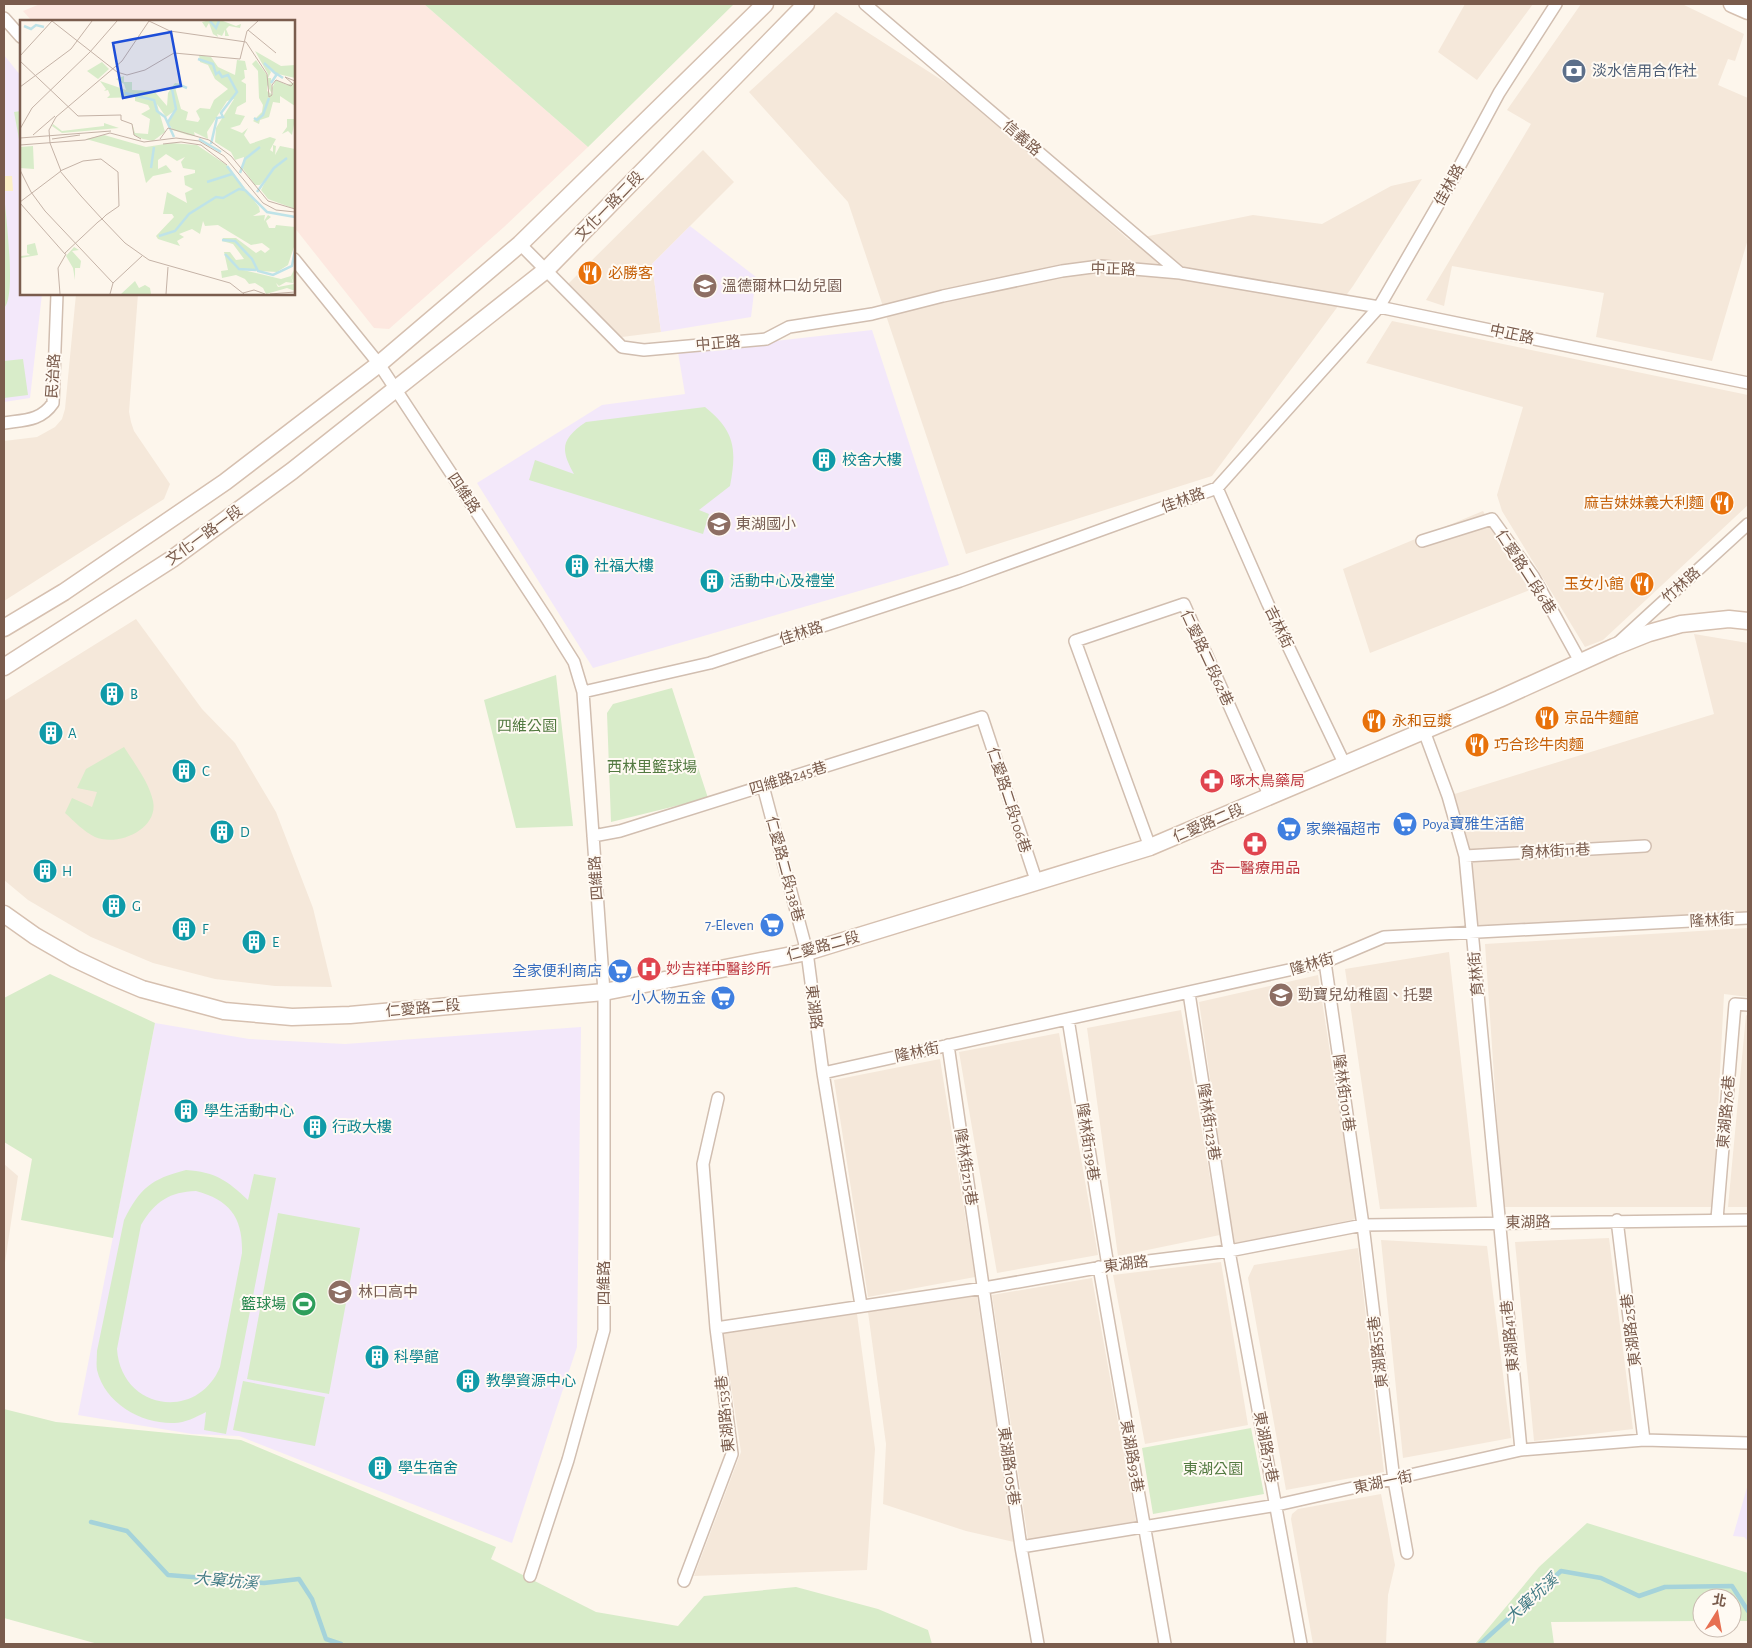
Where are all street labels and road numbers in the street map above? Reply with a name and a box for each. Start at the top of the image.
street label: 信義路 [1000,117,1044,159]
street label: 佳林路 [1431,161,1467,209]
street label: 文化一路二段 [571,167,646,244]
street label: 中正路 [1090,261,1136,277]
street label: 中正路 [1488,321,1536,347]
street label: 中正路 [695,333,741,353]
street label: 民治路 [43,353,63,399]
street label: 四維路 [445,470,483,516]
street label: 佳林路 [1159,485,1207,515]
street label: 文化一路一段 [162,501,245,568]
street label: 仁愛路二段6巷 [1493,527,1559,617]
street label: 竹林路 [1659,564,1703,606]
street label: 吉林街 [1262,603,1296,651]
street label: 仁愛路二段62巷 [1178,608,1236,708]
street label: 佳林路 [777,618,825,648]
street label: 仁愛路二段106巷 [984,745,1034,855]
street label: 四維路245巷 [747,759,829,797]
street label: 仁愛路二段 [1170,801,1246,845]
street label: 仁愛路二段138巷 [763,815,807,923]
street label: 育林街11巷 [1519,841,1591,861]
street label: 四維路 [586,855,606,901]
street label: 隆林街 [1689,911,1735,929]
street label: 仁愛路二段 [785,929,861,963]
street label: 隆林街 [1288,950,1336,978]
street label: 育林街 [1466,951,1486,997]
street label: 東湖路 [803,984,825,1030]
street label: 仁愛路二段 [385,997,461,1019]
street label: 隆林街 [893,1039,941,1065]
street label: 隆林街101巷 [1331,1053,1357,1133]
street label: 東湖路76巷 [1715,1075,1737,1149]
street label: 隆林街123巷 [1195,1082,1223,1162]
street label: 隆林街139巷 [1074,1102,1102,1182]
street label: 隆林街215巷 [952,1127,980,1207]
street label: 東湖路 [1505,1214,1551,1230]
street label: 東湖路 [1103,1253,1149,1275]
street label: 四維路 [596,1260,612,1306]
street label: 東湖路25巷 [1619,1293,1643,1367]
street label: 東湖路41巷 [1498,1299,1522,1373]
street label: 東湖路55巷 [1366,1315,1390,1389]
street label: 東湖路153巷 [713,1375,737,1453]
street label: 東湖路75巷 [1251,1410,1281,1484]
street label: 東湖路93巷 [1118,1419,1146,1493]
street label: 東湖路105巷 [996,1426,1022,1506]
street label: 東湖一街 [1352,1468,1414,1496]

